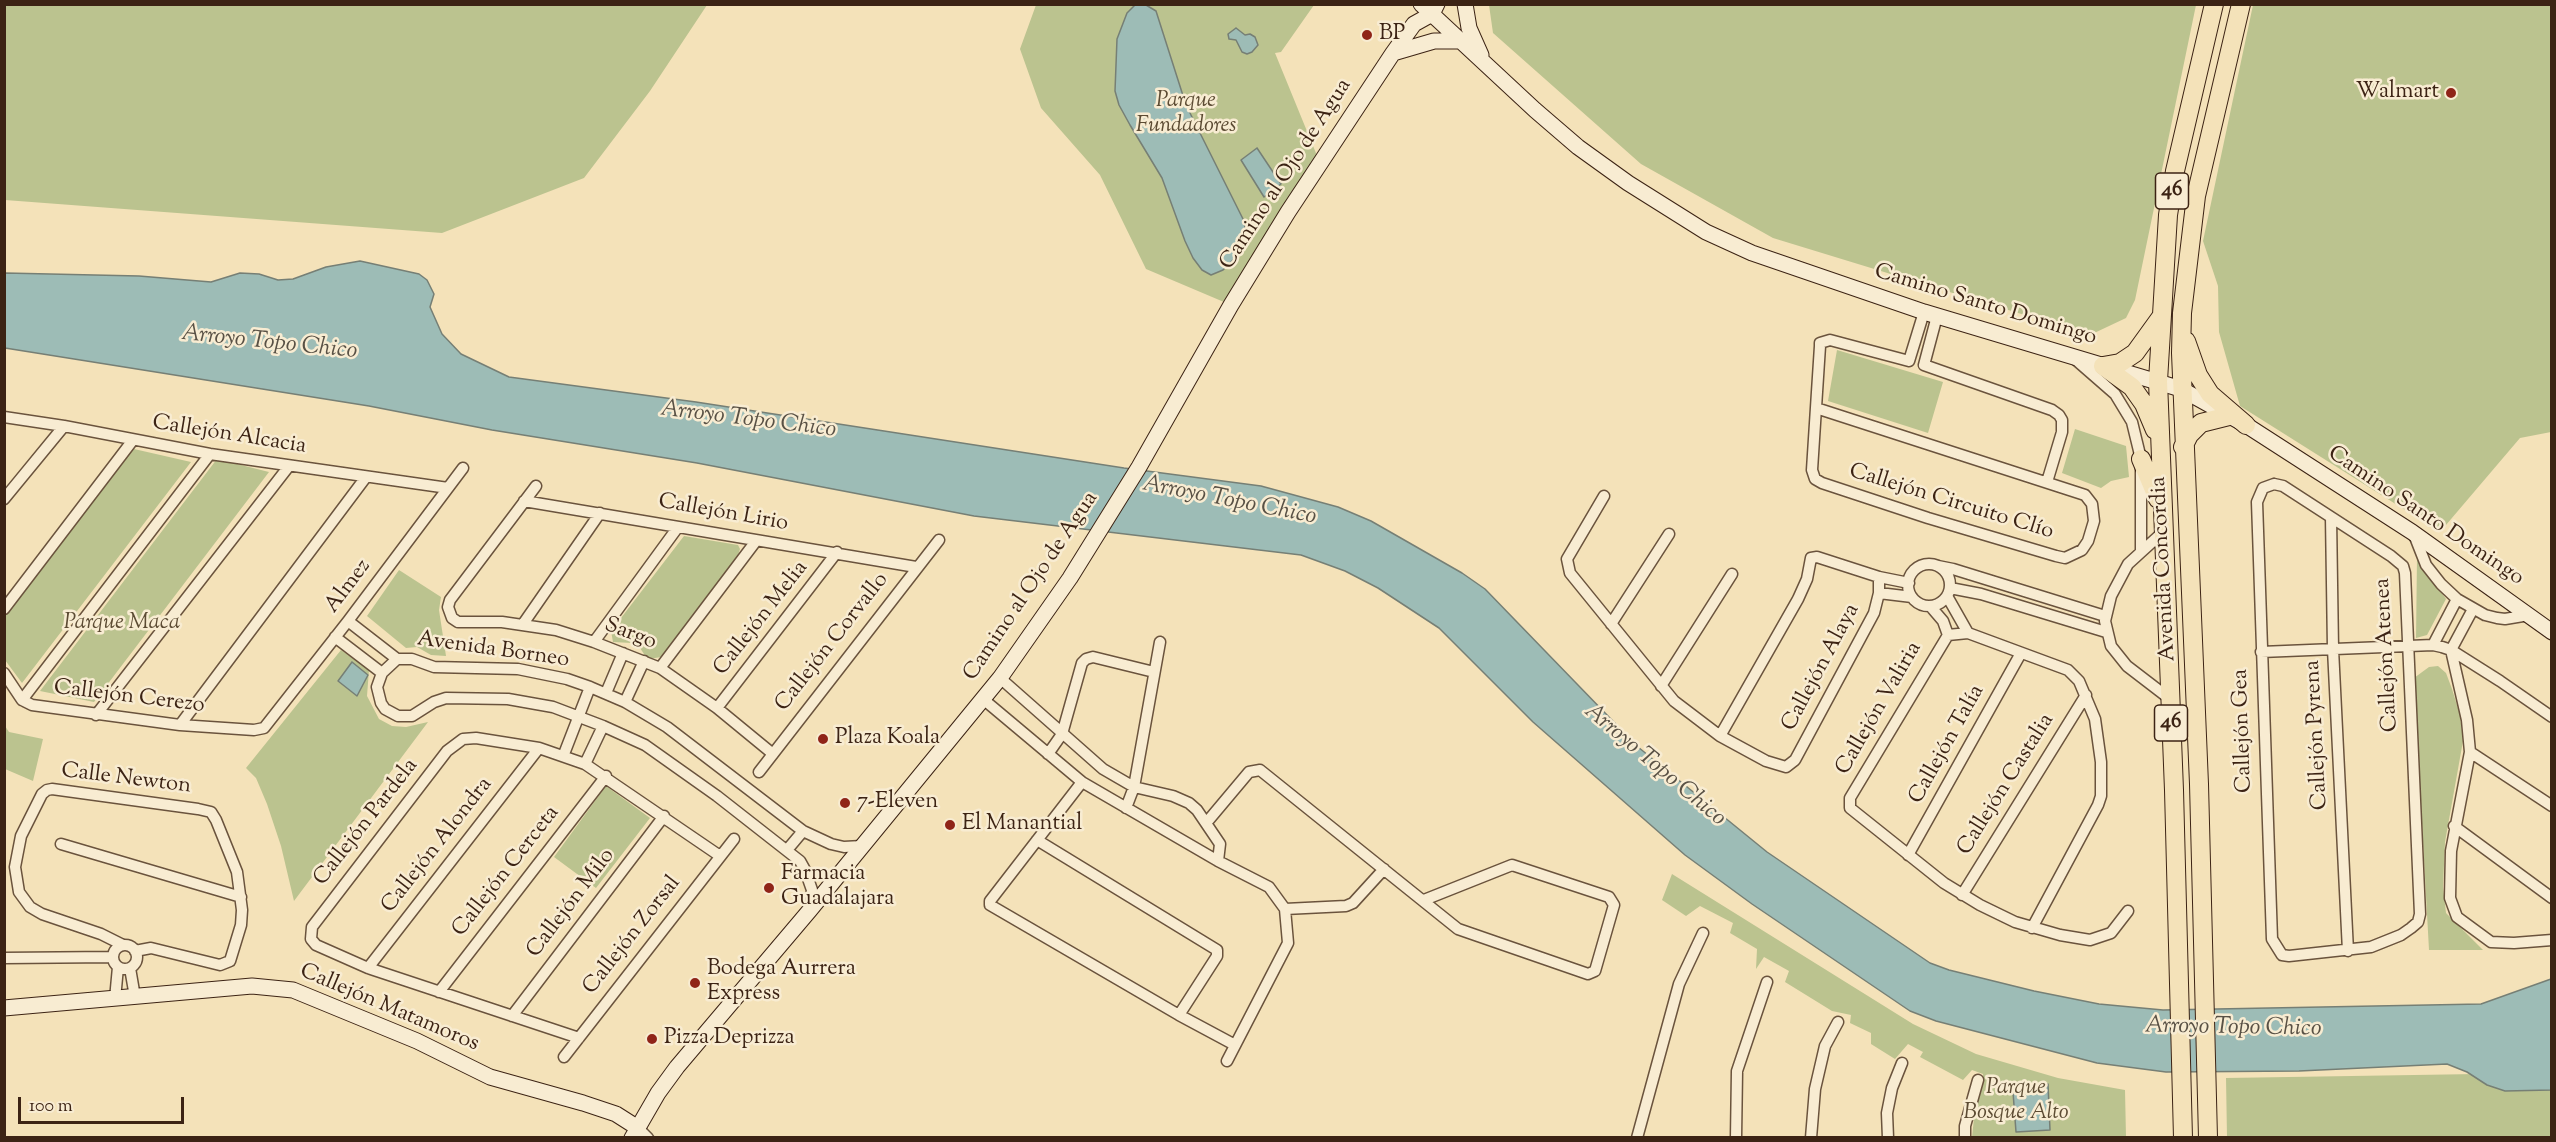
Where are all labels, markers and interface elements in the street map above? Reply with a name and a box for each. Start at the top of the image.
place label: BP [1379,22,1405,48]
marker: BP [1360,28,1374,42]
street label: Camino al Ojo de Agua [1215,75,1359,275]
place label: Walmart [2356,80,2439,106]
marker: Walmart [2444,86,2458,100]
park label: Parque Fundadores [1136,89,1236,140]
road number: 46 [2156,173,2188,209]
street label: Camino Santo Domingo [1871,260,2099,352]
water label: Arroyo Topo Chico [180,320,358,368]
water label: Arroyo Topo Chico [658,396,838,446]
street label: Callejón Alcacia [150,411,308,461]
street label: Camino Santo Domingo [2322,441,2528,593]
street label: Callejón Circuito Clío [1846,459,2056,547]
water label: Arroyo Topo Chico [1139,471,1319,533]
street label: Avenida Concordia [2147,476,2183,662]
street label: Camino al Ojo de Agua [959,487,1105,687]
street label: Callejón Lirio [656,490,790,538]
street label: Almez [320,555,378,619]
street label: Callejón Melia [709,556,815,682]
street label: Callejón Corvallo [771,568,895,718]
street label: Callejón Atenea [2371,577,2405,733]
street label: Callejón Alaya [1777,600,1867,736]
park label: Parque Maca [64,611,180,637]
street label: Sargo [600,613,660,657]
street label: Avenida Borneo [415,627,571,675]
street label: Callejón Valiria [1831,638,1929,780]
street label: Callejón Pyrena [2301,659,2335,811]
street label: Callejón Gea [2229,669,2259,793]
street label: Callejón Cerezo [52,676,206,720]
street label: Callejón Talía [1905,681,1991,809]
water label: Arroyo Topo Chico [1577,698,1731,834]
road number: 46 [2154,705,2188,741]
street label: Callejón Castalia [1953,709,2061,861]
place label: Plaza Koala [835,726,940,752]
marker: Plaza Koala [816,732,830,746]
street label: Callejón Pardela [309,754,425,892]
street label: Calle Newton [60,759,192,801]
street label: Callejón Alondra [377,773,499,919]
place label: 7-Eleven [857,790,938,816]
marker: 7-Eleven [838,796,852,810]
street label: Callejón Cerceta [448,801,566,943]
place label: El Manantial [962,812,1082,838]
marker: El Manantial [943,818,957,832]
street label: Callejón Milo [522,844,622,964]
place label: Farmacia Guadalajara [781,862,894,914]
street label: Callejón Zorsal [579,871,687,1001]
marker: Farmacia Guadalajara [762,881,776,895]
place label: Bodega Aurrera Express [707,957,856,1008]
street label: Callejón Matamoros [295,959,483,1059]
marker: Bodega Aurrera Express [688,976,702,990]
water label: Arroyo Topo Chico [2144,1013,2322,1045]
place label: Pizza Deprizza [664,1026,795,1052]
marker: Pizza Deprizza [645,1032,659,1046]
park label: Parque Bosque Alto [1964,1076,2068,1128]
scale bar [21,1085,188,1123]
text: 100 m [29,1094,73,1120]

